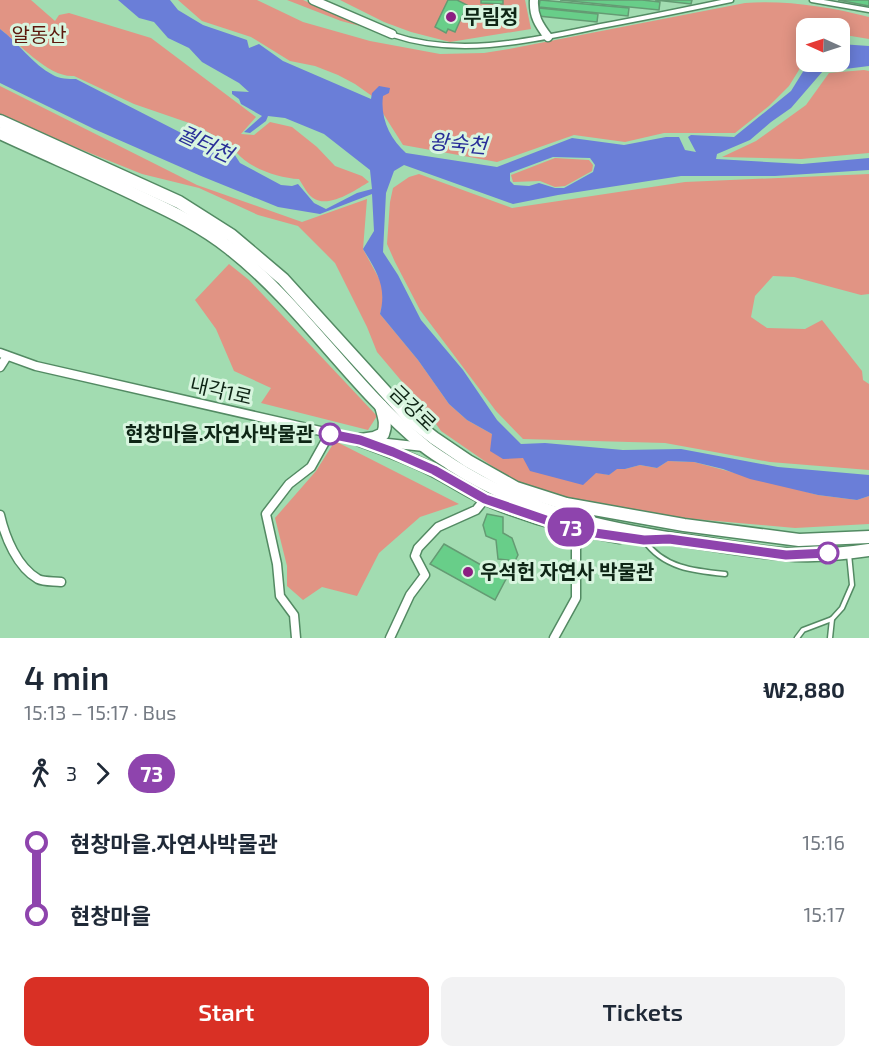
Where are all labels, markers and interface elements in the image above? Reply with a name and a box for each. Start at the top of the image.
place label: 무림정 [463,4,518,28]
marker: 무림정 [444,10,458,24]
north arrow [796,18,850,72]
map controls [796,18,850,72]
park label: 알동산 [11,22,67,46]
water label: 궐터천 [174,119,240,167]
water label: 왕숙천 [428,128,491,158]
street label: 내각1로 [188,371,255,409]
street label: 금강로 [386,379,442,435]
place label: 현창마을.자연사박물관 [125,421,315,445]
marker: 현창마을.자연사박물관 [319,423,341,445]
line badge: 73 [544,508,598,546]
text: 73 [560,515,583,540]
unlabelled marker [817,542,839,564]
place label: 우석헌 자연사 박물관 [480,559,655,583]
marker: 우석헌 자연사 박물관 [461,565,475,579]
text: 4 min [24,657,109,697]
text: ₩2,880 [763,676,845,702]
text: 15:13 – 15:17 · Bus [24,700,176,724]
icon: walk [24,757,57,790]
icon: forward [86,757,119,790]
text: 3 [66,761,77,785]
text: 73 [140,761,163,786]
text: 현창마을.자연사박물관 [70,830,278,856]
text: 15:16 [802,830,845,854]
text: 현창마을 [70,902,151,928]
text: 15:17 [803,902,845,926]
button: Start [24,977,429,1046]
button: Tickets [441,977,845,1046]

